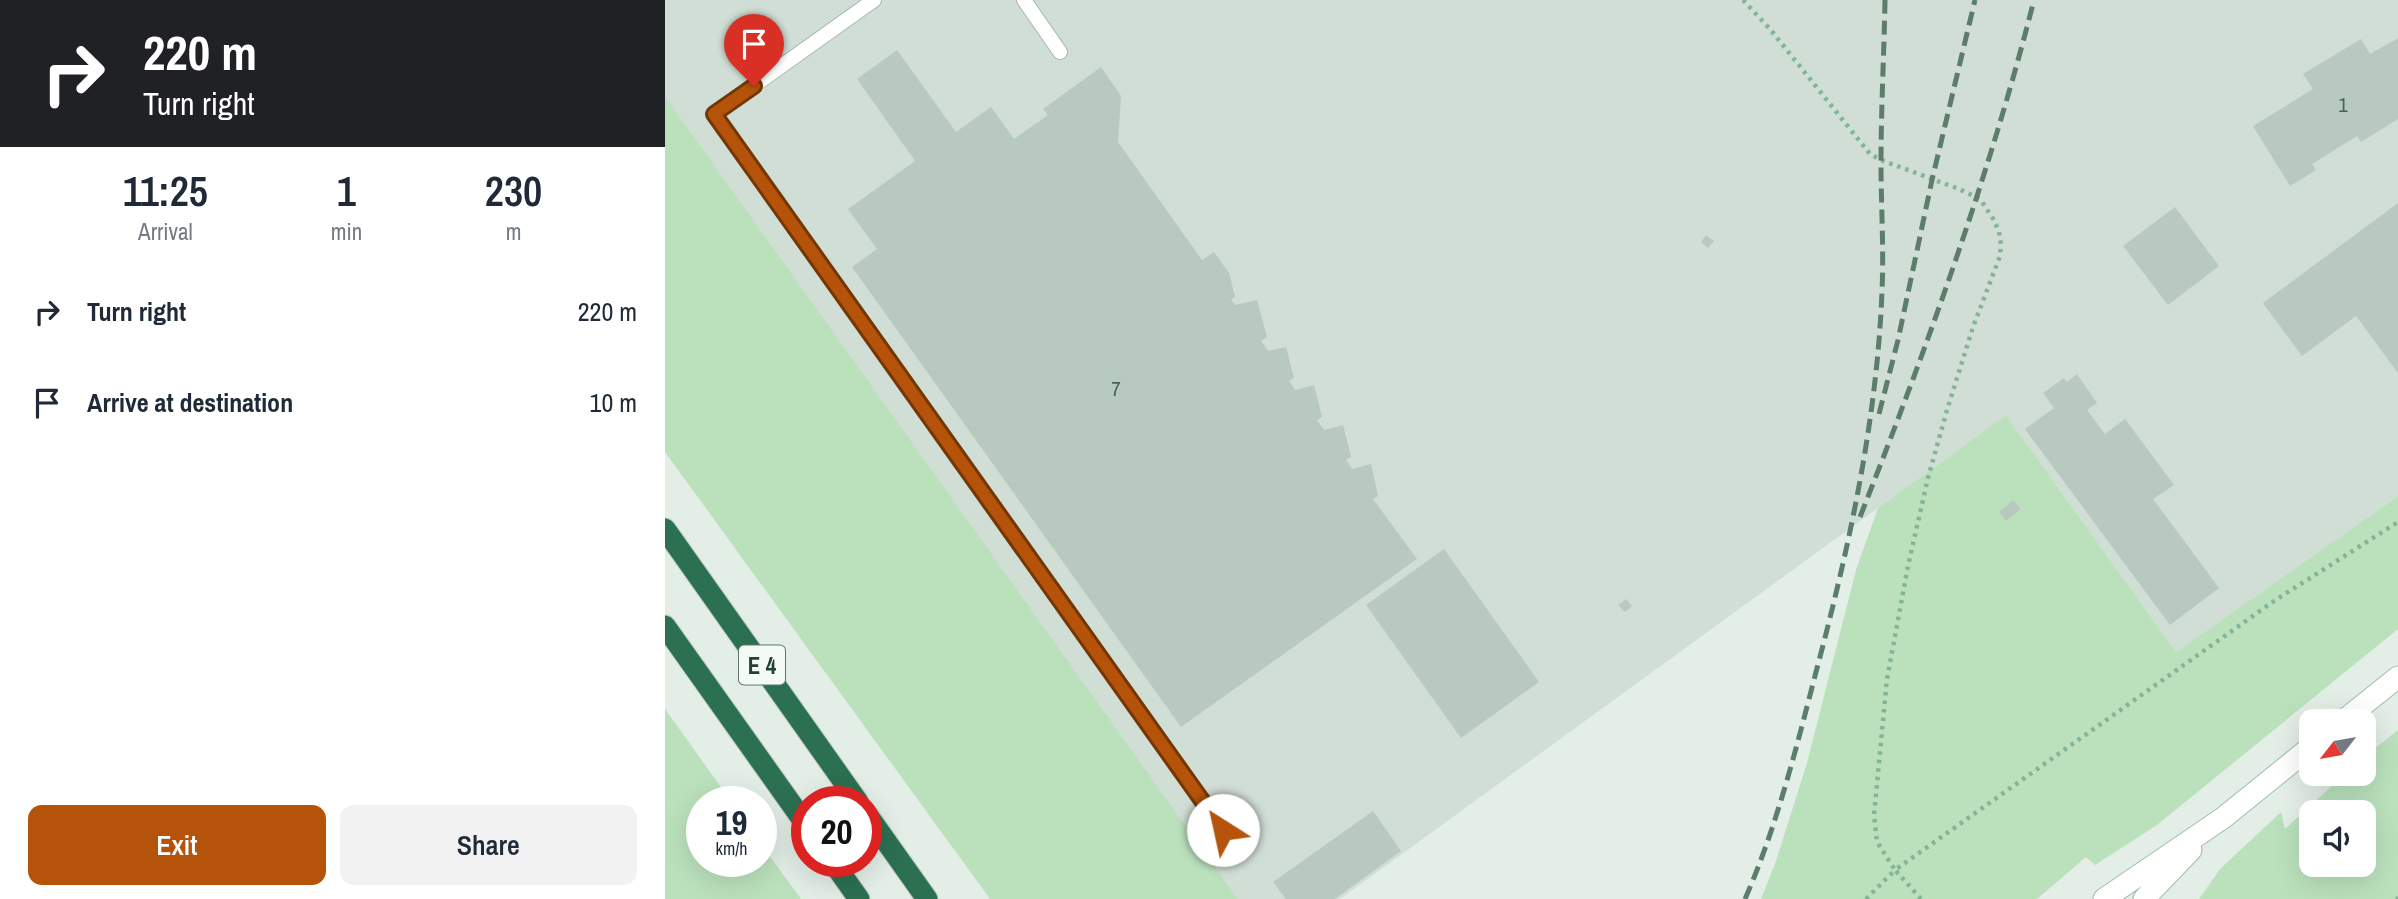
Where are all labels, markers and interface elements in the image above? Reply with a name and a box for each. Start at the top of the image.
pin [724,14,784,86]
text: 220 m [143,19,257,85]
icon: arrive [735,25,773,63]
icon: right [28,28,119,119]
text: Turn right [143,82,255,125]
house number: 1 [2338,90,2348,119]
text: 11:25 [123,163,208,219]
text: 1 [337,163,356,219]
text: 230 [485,163,542,219]
text: Arrival [138,216,193,247]
text: min [331,216,362,247]
text: m [506,216,521,247]
icon: right [28,293,66,331]
text: Turn right [87,294,186,329]
text: 220 m [578,294,637,329]
house number: 7 [1111,374,1121,403]
icon: arrive [28,384,66,422]
text: Arrive at destination [87,385,293,420]
text: 10 m [590,385,637,420]
road number: E 4 [739,646,785,684]
north arrow [2299,709,2377,786]
map controls [2299,709,2376,877]
speed limit sign: 20 [791,786,882,877]
position arrow [1186,793,1260,867]
text: 19 [716,799,747,846]
button: sound [2299,800,2376,877]
button: Exit [28,805,326,885]
button: Share [340,805,637,885]
text: km/h [716,836,748,861]

